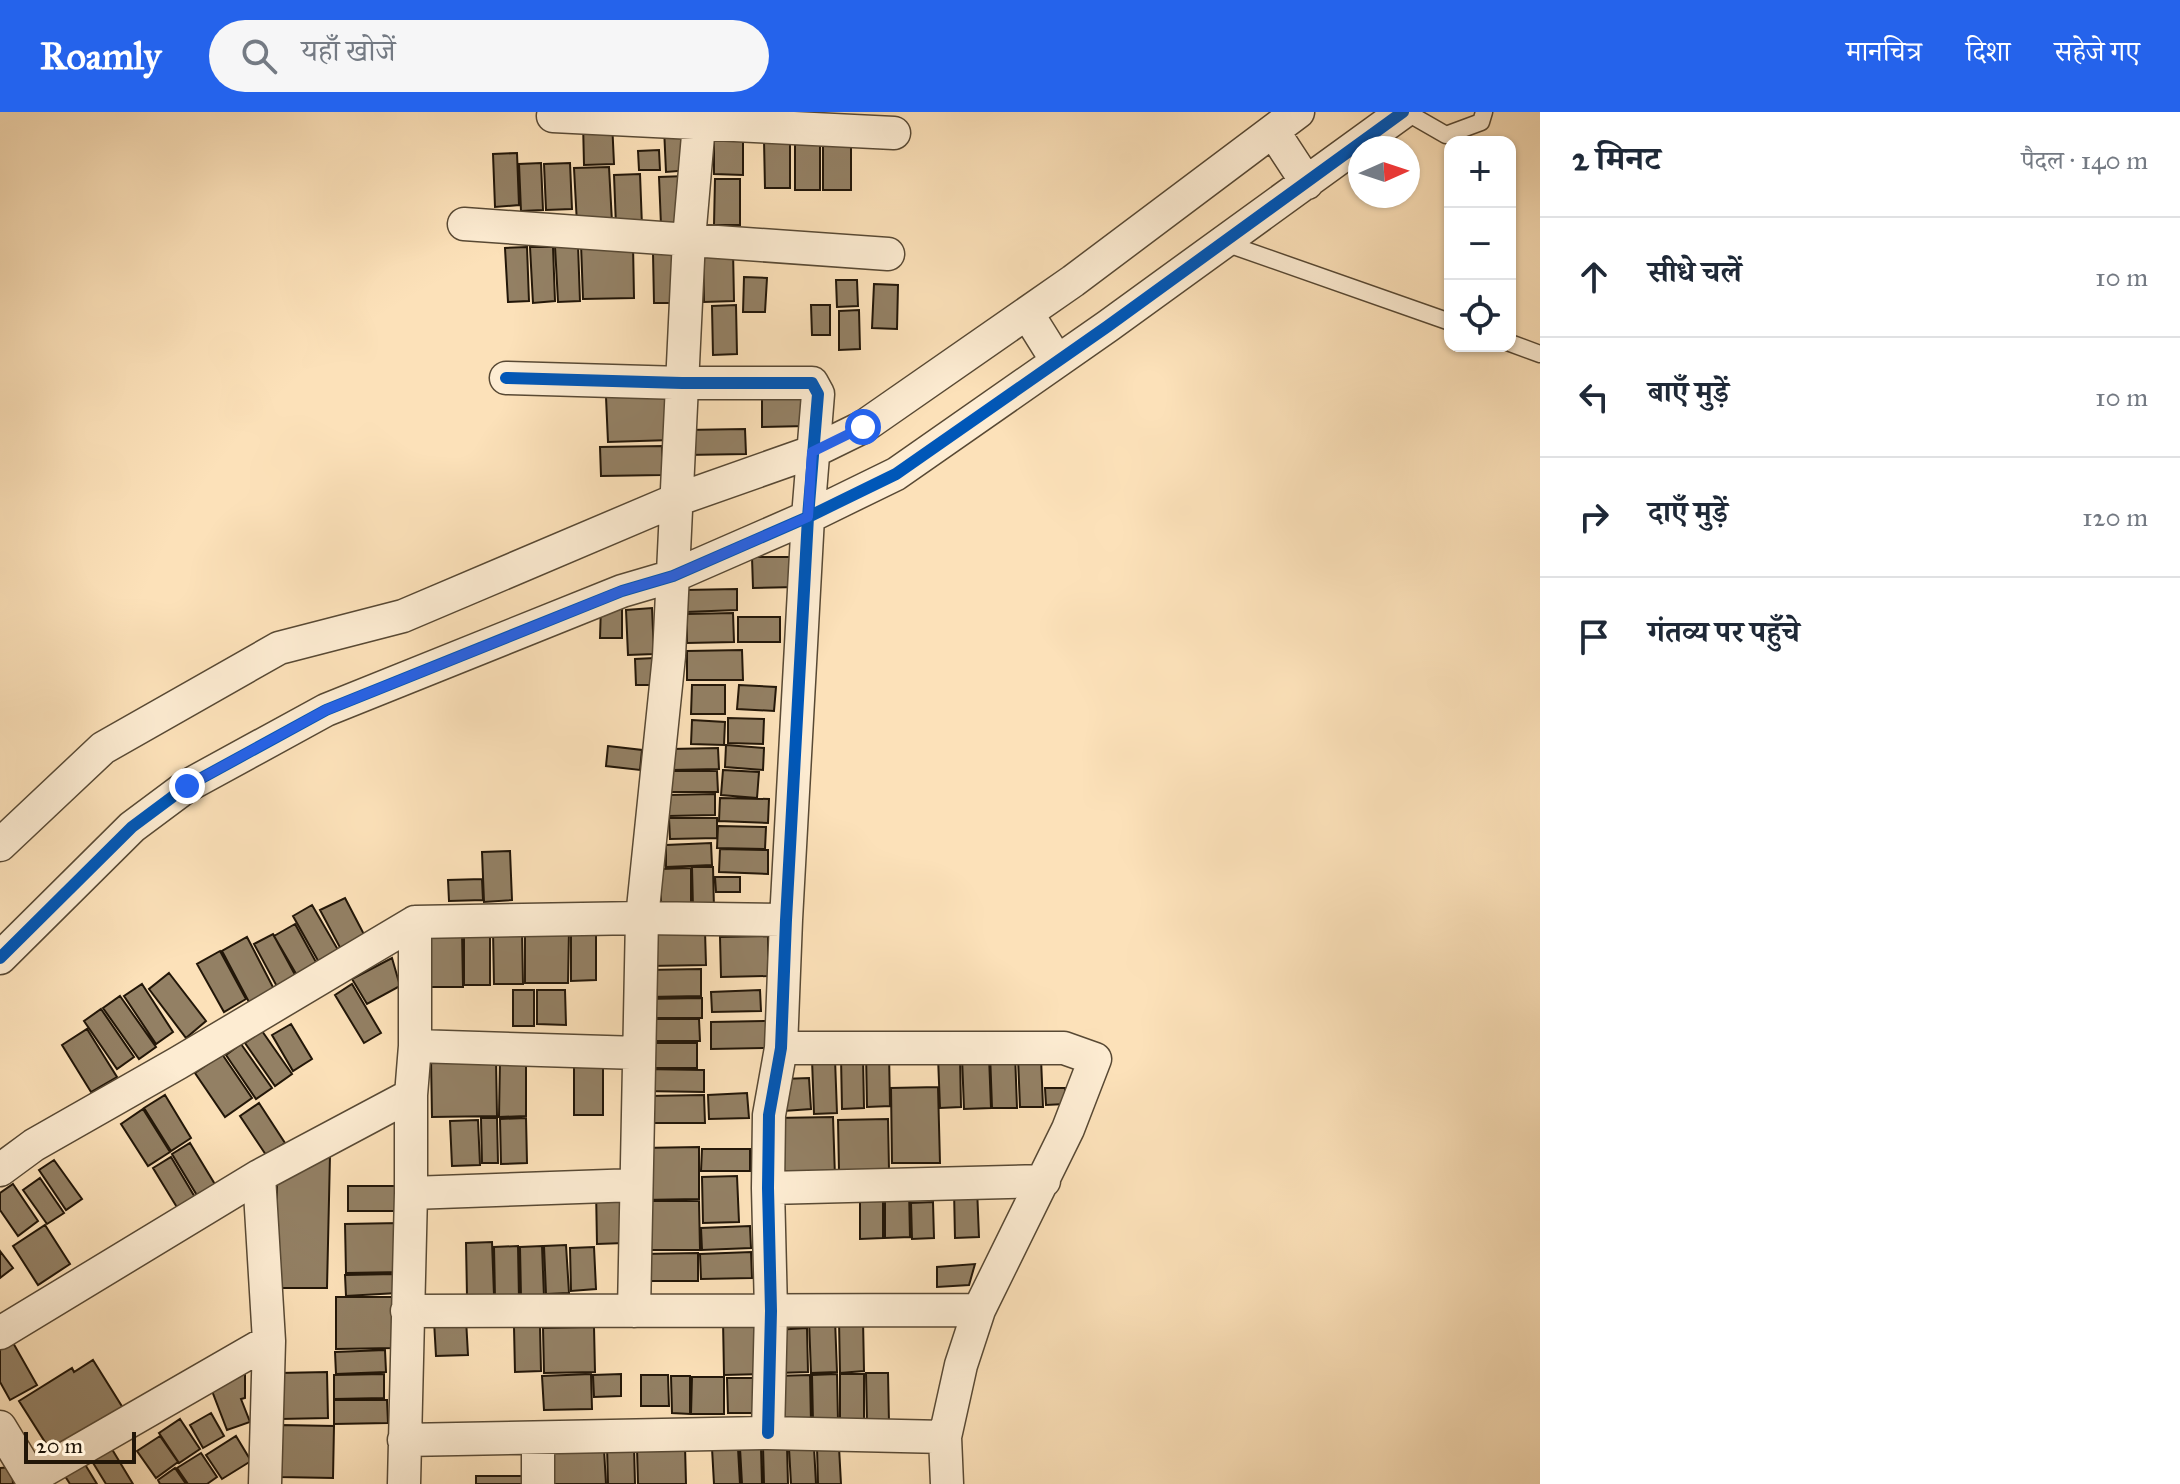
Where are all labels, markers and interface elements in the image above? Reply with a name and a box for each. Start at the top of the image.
search box [209,20,769,92]
text: Roamly [40,33,161,79]
text: यहाँ खोजें [301,33,396,69]
icon: search [237,34,281,78]
text: मानचित्र [1846,34,1922,69]
text: दिशा [1966,34,2010,69]
text: सहेजे गए [2054,34,2140,69]
north arrow [1348,136,1420,208]
map controls [1444,136,1516,352]
button: + [1444,136,1516,208]
text: 2 मिनट [1572,138,1661,179]
text: पैदल · 140 m [2021,144,2148,176]
button: − [1444,208,1516,280]
text: सीधे चलें [1648,254,1741,290]
icon: ahead [1572,255,1616,299]
text: 10 m [2095,261,2148,293]
button: locate [1444,280,1516,352]
text: बाएँ मुड़ें [1648,374,1729,410]
icon: left [1572,375,1616,419]
text: 10 m [2095,381,2148,413]
route start [845,409,881,445]
text: दाएँ मुड़ें [1648,494,1728,530]
icon: right [1572,495,1616,539]
text: 120 m [2082,501,2148,533]
text: गंतव्य पर पहुँचे [1648,614,1800,650]
icon: arrive [1572,615,1616,659]
route end [169,768,205,804]
scale bar [24,1428,136,1464]
text: 20 m [36,1432,83,1459]

